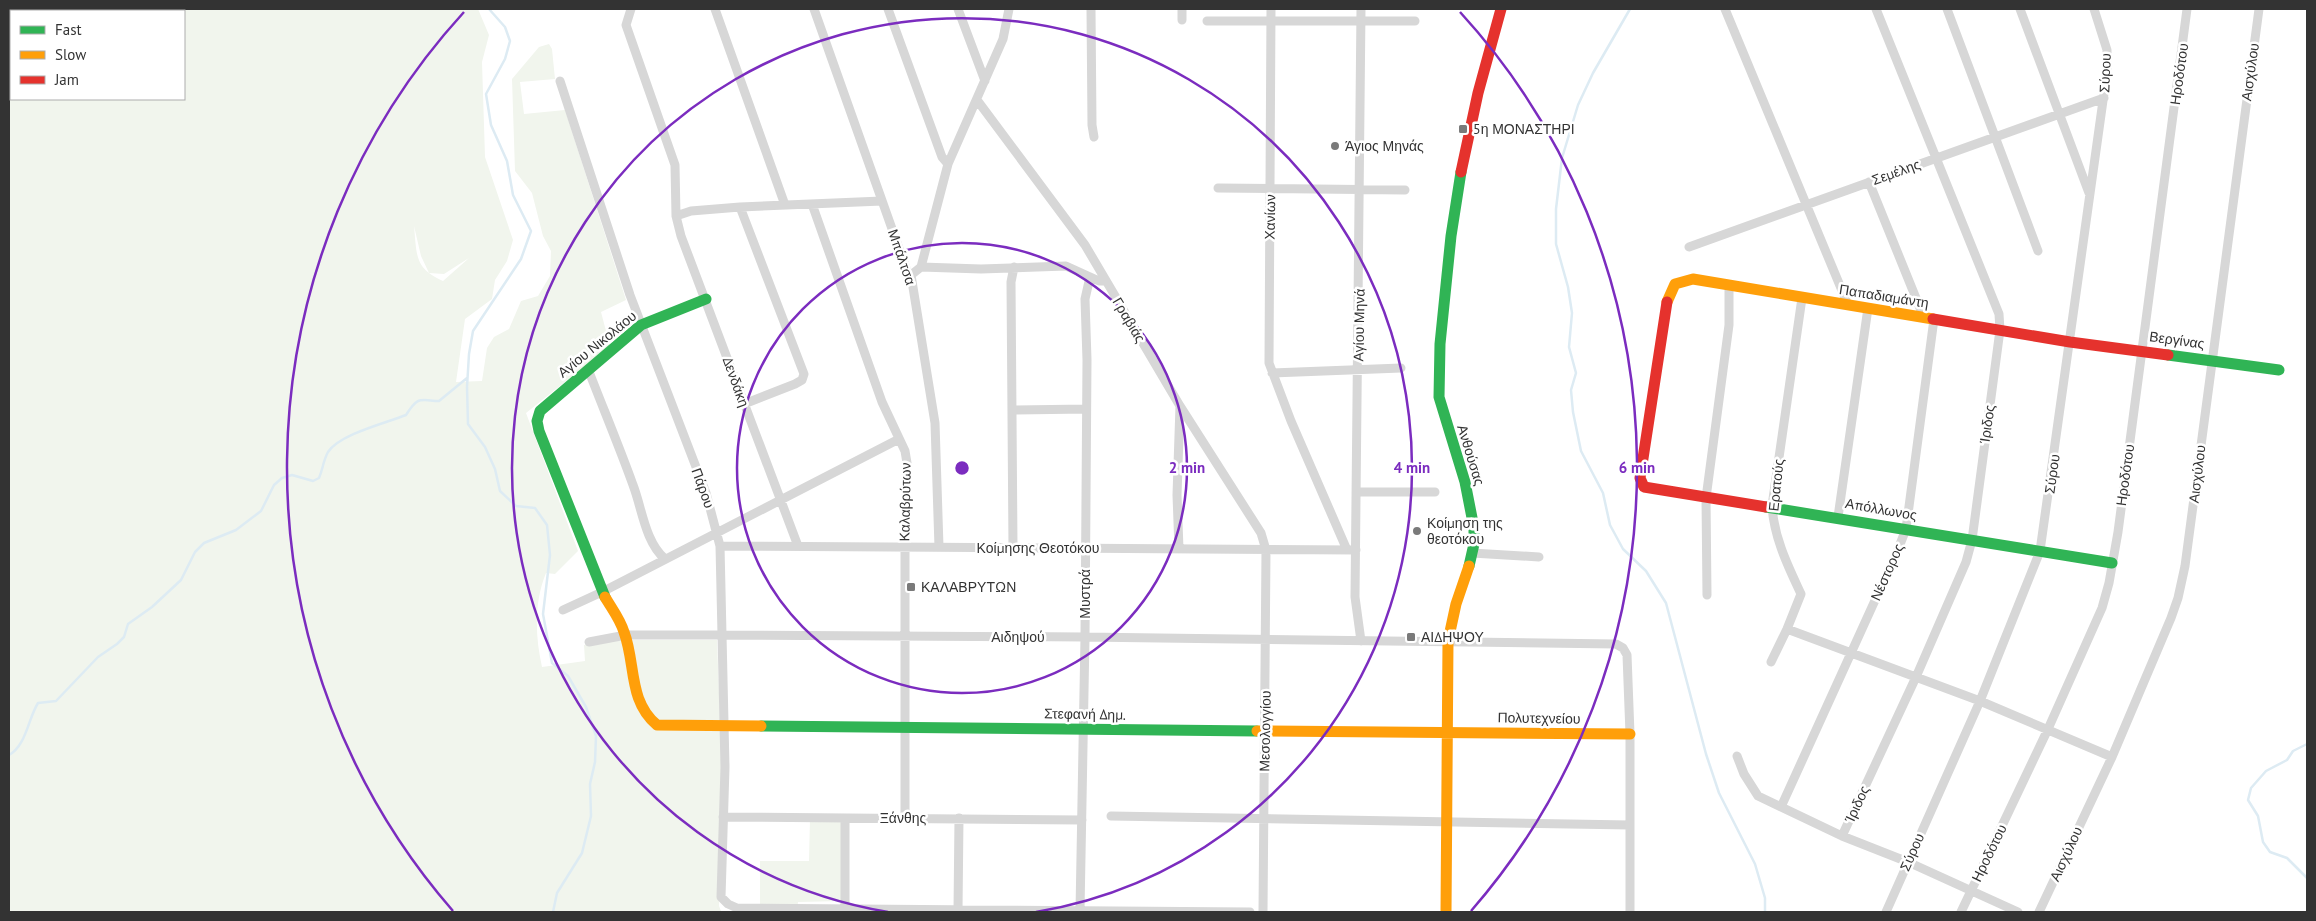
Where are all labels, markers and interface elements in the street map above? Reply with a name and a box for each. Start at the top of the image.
legend [10,10,185,100]
text: Fast [55,20,82,39]
street label: Ηροδότου [2166,42,2192,106]
street label: Αισχύλου [2237,42,2263,102]
text: Slow [55,45,86,64]
street label: Σύρου [2095,53,2115,93]
text: Jam [54,70,79,89]
place label: 5η ΜΟΝΑΣΤΗΡΙ [1473,120,1575,138]
marker: 5η ΜΟΝΑΣΤΗΡΙ [1457,123,1469,135]
place label: Άγιος Μηνάς [1345,137,1424,155]
marker: Άγιος Μηνάς [1329,140,1341,152]
street label: Σεμέλης [1869,155,1923,189]
street label: Χανίων [1261,194,1279,240]
street label: Μπάλτσα [884,227,920,287]
street label: Παπαδιαμάντη [1838,280,1930,312]
street label: Αγίου Μηνά [1349,288,1369,362]
street label: Γραβιάς [1108,294,1150,346]
street label: Αγίου Νικολάου [554,307,640,381]
street label: Βεργίνας [2148,327,2206,353]
street label: Δενδάκη [719,355,753,409]
street label: Ίριδος [1975,403,1999,445]
street label: Ανθούσας [1453,422,1489,488]
street label: Ηροδότου [2112,443,2138,507]
street label: Αισχύλου [2185,444,2209,504]
street label: Σύρου [2040,453,2064,495]
street label: Ερατούς [1764,457,1788,512]
text: 2 min [1169,458,1205,477]
text: 4 min [1394,458,1430,477]
text: 6 min [1619,458,1655,477]
centre of rings [953,459,971,477]
street label: Καλαβρύτων [895,462,915,542]
street label: Πάρου [687,465,719,511]
street label: Απόλλωνος [1844,494,1918,524]
place label: Κοίμηση της θεοτόκου [1427,514,1503,548]
marker: Κοίμηση της θεοτόκου [1411,525,1423,537]
street label: Κοίμησης Θεοτόκου [977,539,1099,557]
street label: Νέστορος [1866,540,1908,603]
street label: Μυστρά [1076,569,1094,619]
place label: ΚΑΛΑΒΡΥΤΩΝ [921,578,1016,596]
marker: ΚΑΛΑΒΡΥΤΩΝ [905,581,917,593]
street label: Αιδηψού [991,628,1045,646]
place label: ΑΙΔΗΨΟΥ [1421,628,1484,646]
marker: ΑΙΔΗΨΟΥ [1405,631,1417,643]
street label: Μεσολογγίου [1255,690,1275,772]
street label: Στεφανή Δημ. [1044,704,1126,724]
street label: Πολυτεχνείου [1497,708,1581,728]
street label: Ίριδος [1840,782,1873,826]
street label: Ξάνθης [880,809,927,827]
street label: Ηροδότου [1967,821,2011,885]
street label: Αισχύλου [2046,824,2086,884]
street label: Σύρου [1896,830,1928,874]

